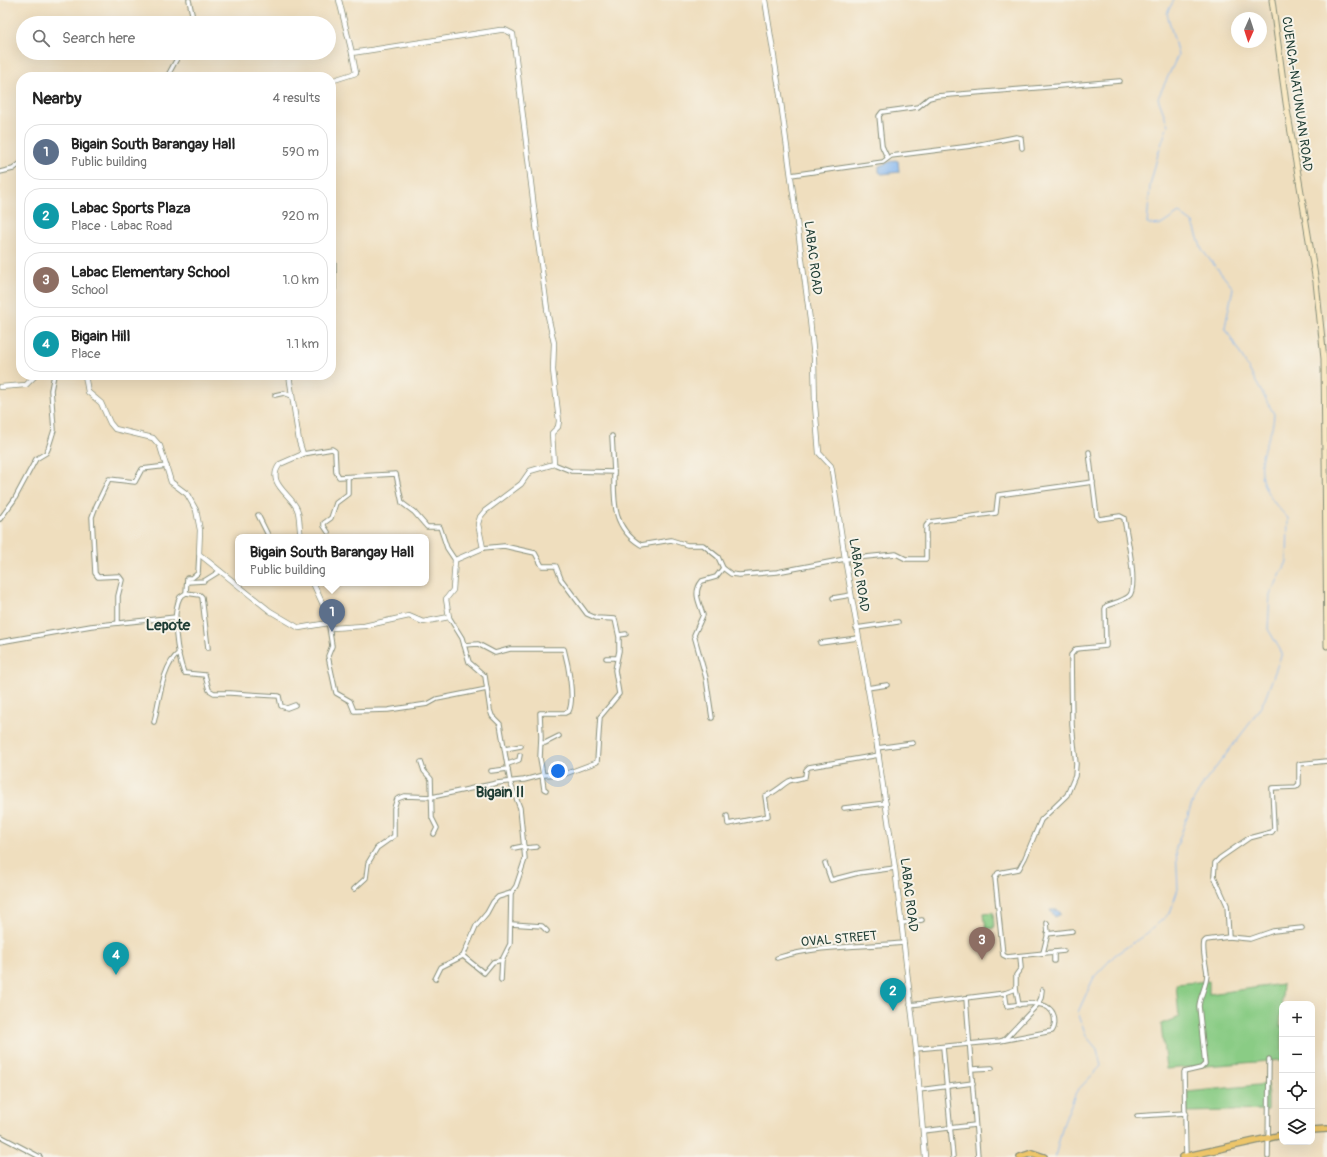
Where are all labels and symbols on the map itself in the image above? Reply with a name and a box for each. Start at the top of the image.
north arrow [1231,12,1267,48]
street label: CUENCA-NATUNUAN ROAD [1278,16,1316,172]
street label: LABAC ROAD [801,220,825,296]
street label: LABAC ROAD [845,537,873,613]
pin: 1 [319,599,345,632]
district label: Lepote [146,616,191,635]
your location [548,761,568,781]
district label: Bigain II [476,783,524,802]
street label: LABAC ROAD [897,857,921,933]
pin: 3 [969,927,995,960]
street label: OVAL STREET [800,928,878,950]
pin: 4 [103,942,129,975]
pin: 2 [880,978,906,1011]

